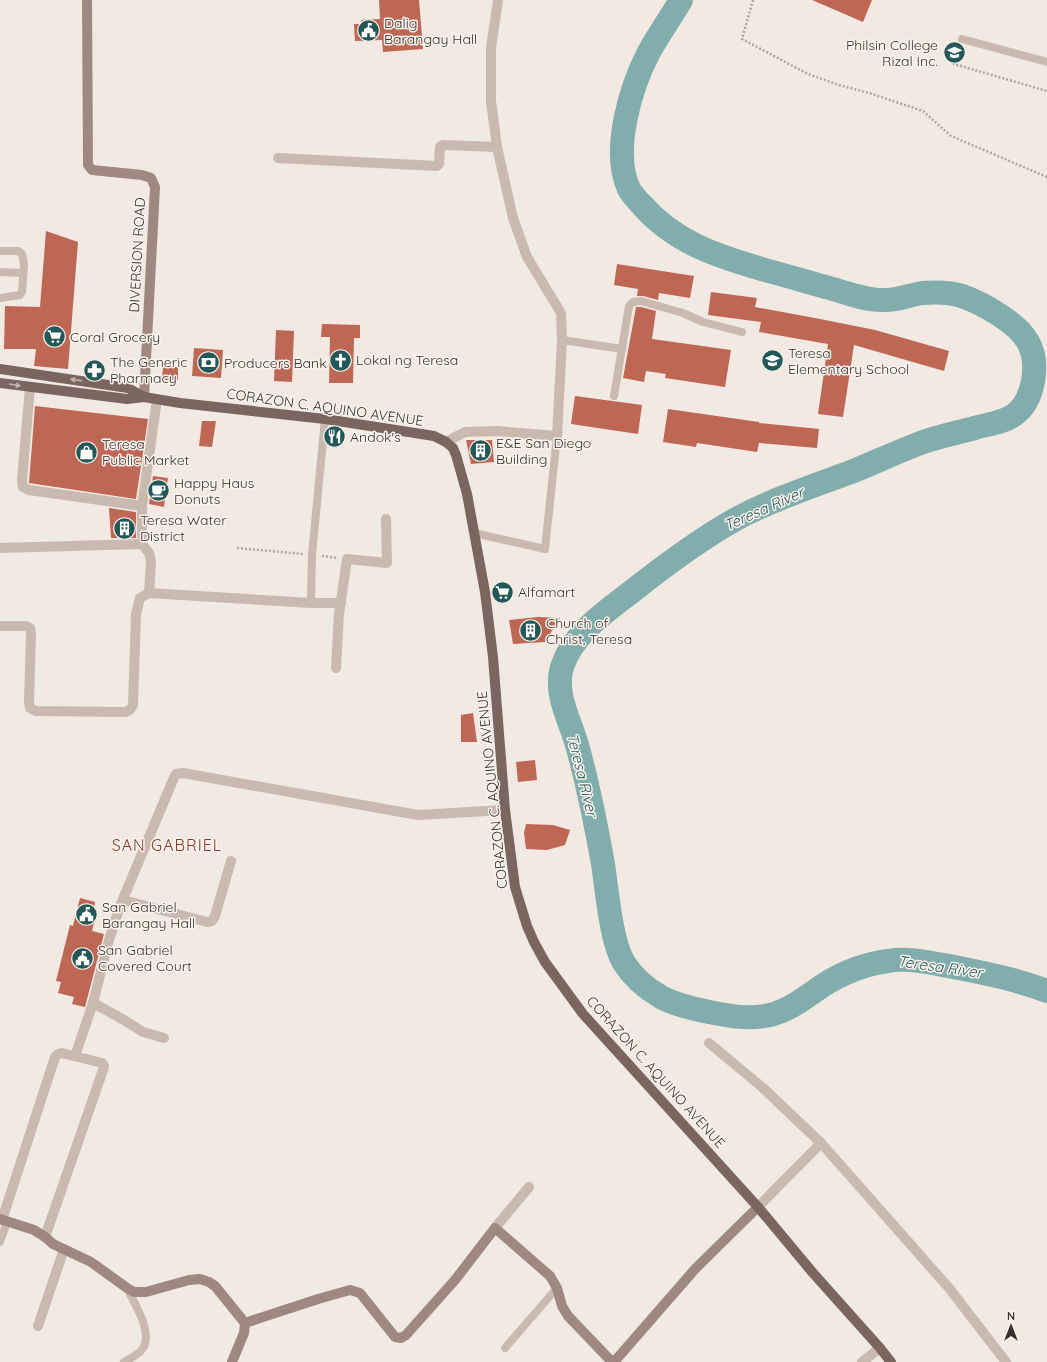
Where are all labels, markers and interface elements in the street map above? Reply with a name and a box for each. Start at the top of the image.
place label: Dalig Barangay Hall [384,14,477,48]
public building icon: Dalig Barangay Hall [355,18,381,44]
place label: Philsin College Rizal Inc. [846,36,938,70]
school or university icon: Philsin College Rizal Inc. [941,40,967,66]
street label: DIVERSION ROAD [125,197,149,313]
supermarket icon: Coral Grocery [41,324,67,350]
place label: Coral Grocery [70,328,160,346]
place label: Teresa Elementary School [788,344,909,378]
church icon: Lokal ng Teresa [328,347,354,373]
school or university icon: Teresa Elementary School [759,348,785,374]
bank icon: Producers Bank [195,350,221,376]
place label: Lokal ng Teresa [356,351,458,369]
place label: The Generic Pharmacy [110,353,187,387]
place label: Producers Bank [224,354,327,372]
pharmacy icon: The Generic Pharmacy [81,357,107,383]
one-way arrow [70,377,82,383]
one-way arrow [9,382,21,388]
street label: CORAZON C. AQUINO AVENUE [225,384,425,430]
restaurant icon: Andok's [322,424,348,450]
place label: Andok's [350,428,401,446]
place label: E&E San Diego Building [496,434,591,468]
place label: Teresa Public Market [102,435,190,469]
building icon: E&E San Diego Building [468,438,494,464]
shop icon: Teresa Public Market [74,439,100,465]
place label: Happy Haus Donuts [174,474,254,508]
cafe icon: Happy Haus Donuts [145,478,171,504]
water label: Teresa River [721,482,809,535]
place label: Teresa Water District [140,511,227,545]
building icon: Teresa Water District [111,515,137,541]
supermarket icon: Alfamart [490,579,516,605]
place label: Alfamart [518,583,575,601]
place label: Church of Christ, Teresa [546,614,632,648]
building icon: Church of Christ, Teresa [518,618,544,644]
street label: CORAZON C. AQUINO AVENUE [473,690,511,890]
water label: Teresa River [563,731,603,821]
district label: SAN GABRIEL [112,835,222,855]
place label: San Gabriel Barangay Hall [102,898,195,932]
public building icon: San Gabriel Barangay Hall [73,902,99,928]
place label: San Gabriel Covered Court [98,941,192,975]
public building icon: San Gabriel Covered Court [69,945,95,971]
water label: Teresa River [896,951,986,982]
street label: CORAZON C. AQUINO AVENUE [583,992,729,1152]
north arrow [991,1306,1031,1346]
text: N [1007,1309,1015,1323]

